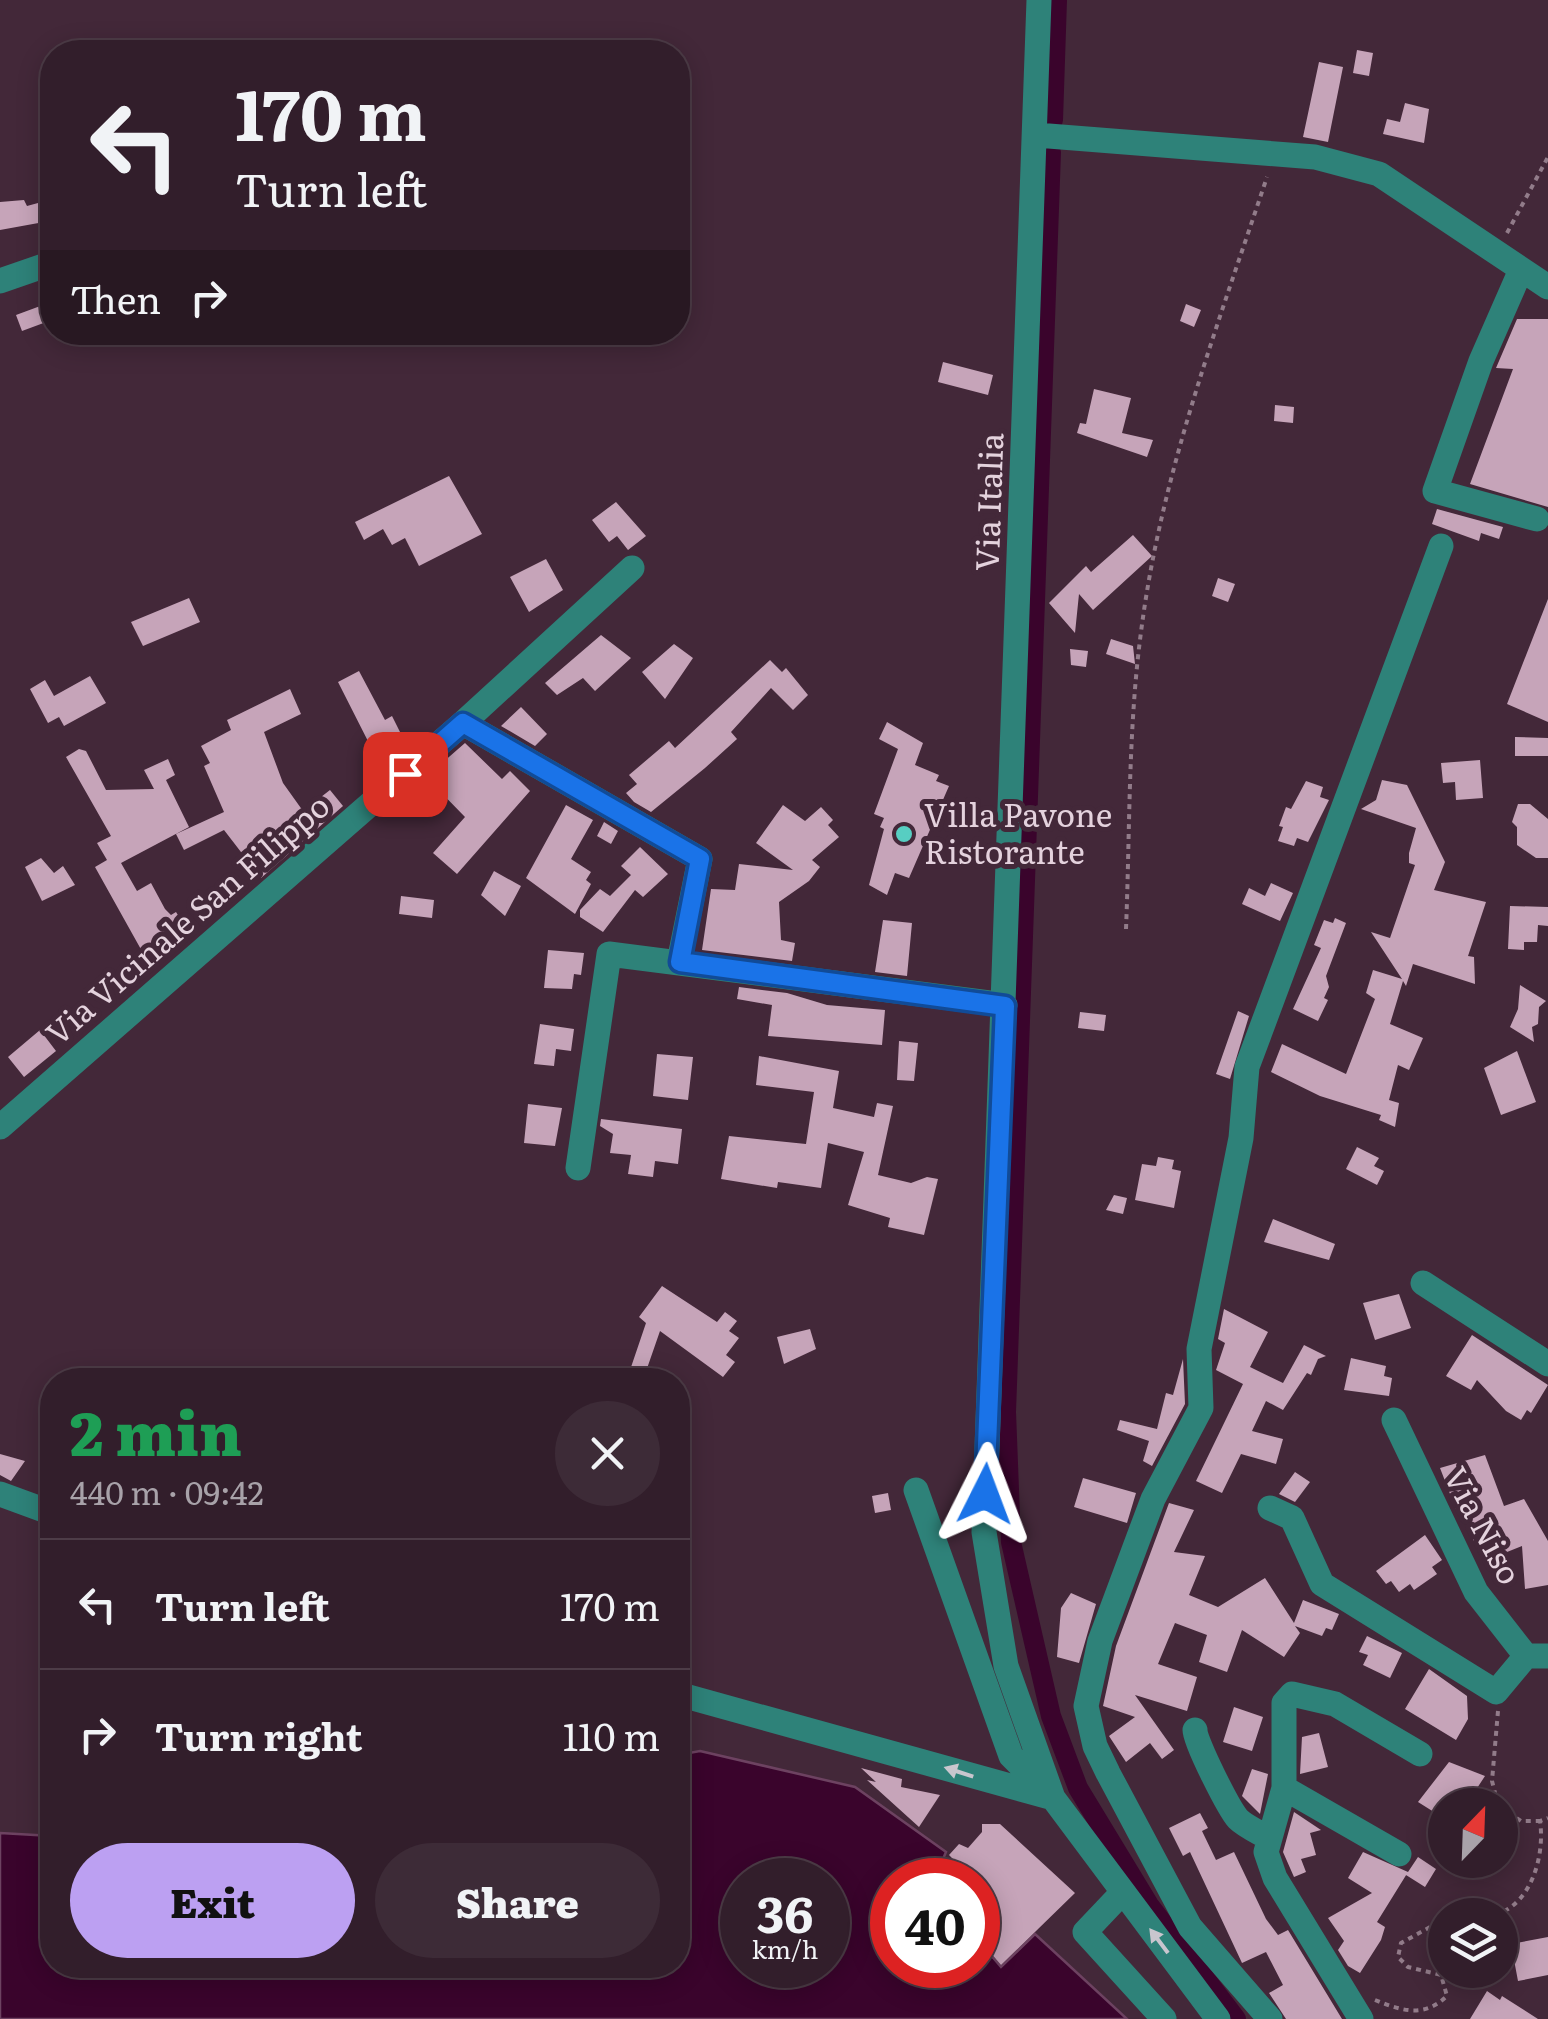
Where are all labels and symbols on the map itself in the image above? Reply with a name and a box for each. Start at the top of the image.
street label: Via Italia [961,431,1013,572]
pin [363,732,448,817]
street label: Via Vicinale San Filippo [33,781,339,1055]
place label: Villa Pavone Ristorante [924,789,1112,874]
marker: Villa Pavone Ristorante [893,823,915,845]
position arrow [933,1442,1037,1546]
street label: Via Niso [1434,1457,1536,1592]
one-way arrow [944,1764,974,1779]
north arrow [1428,1788,1518,1878]
speed limit sign: 40 [870,1858,1000,1988]
one-way arrow [1148,1929,1169,1955]

